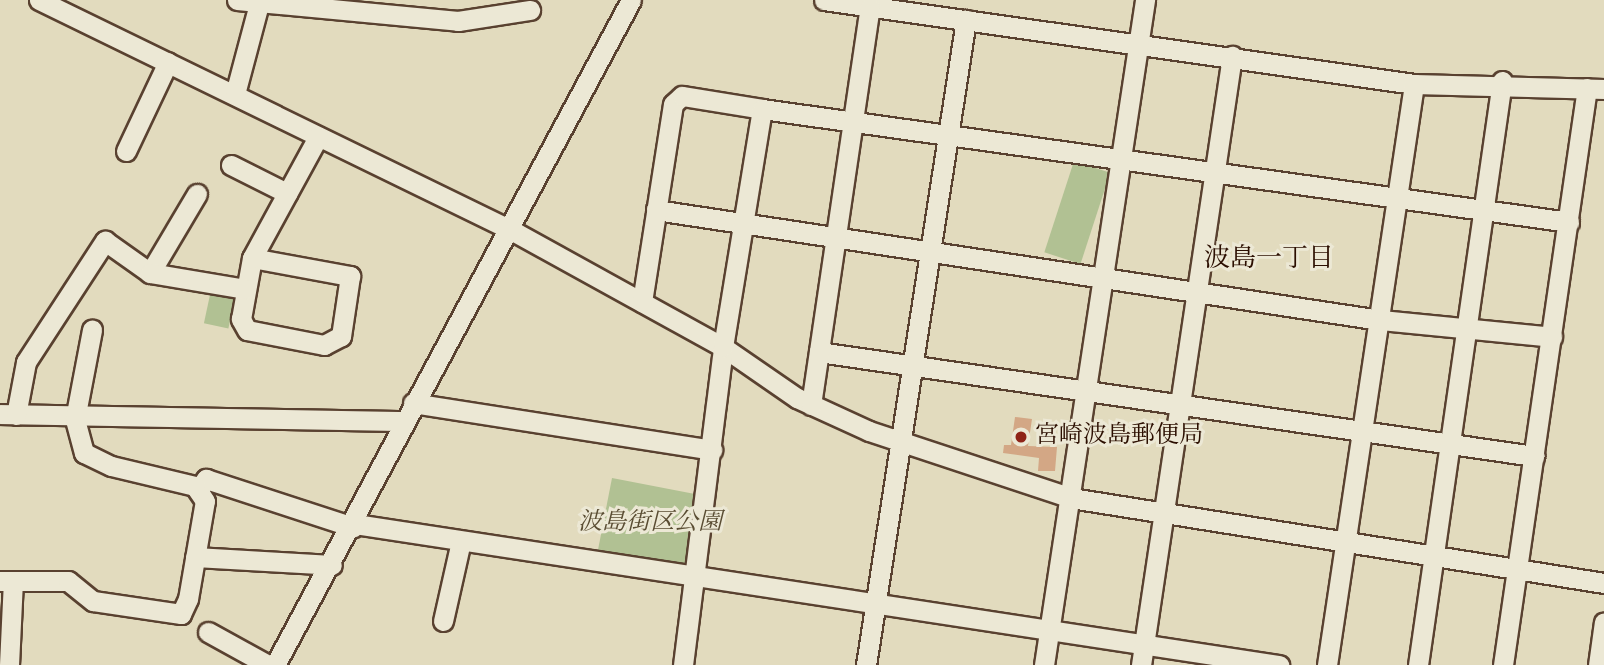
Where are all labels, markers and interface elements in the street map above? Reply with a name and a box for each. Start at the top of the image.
district label: 波島一丁目 [1204,244,1334,276]
place label: 宮崎波島郵便局 [1035,423,1203,451]
marker: 宮崎波島郵便局 [1013,429,1029,445]
park label: 波島街区公園 [578,510,722,538]

